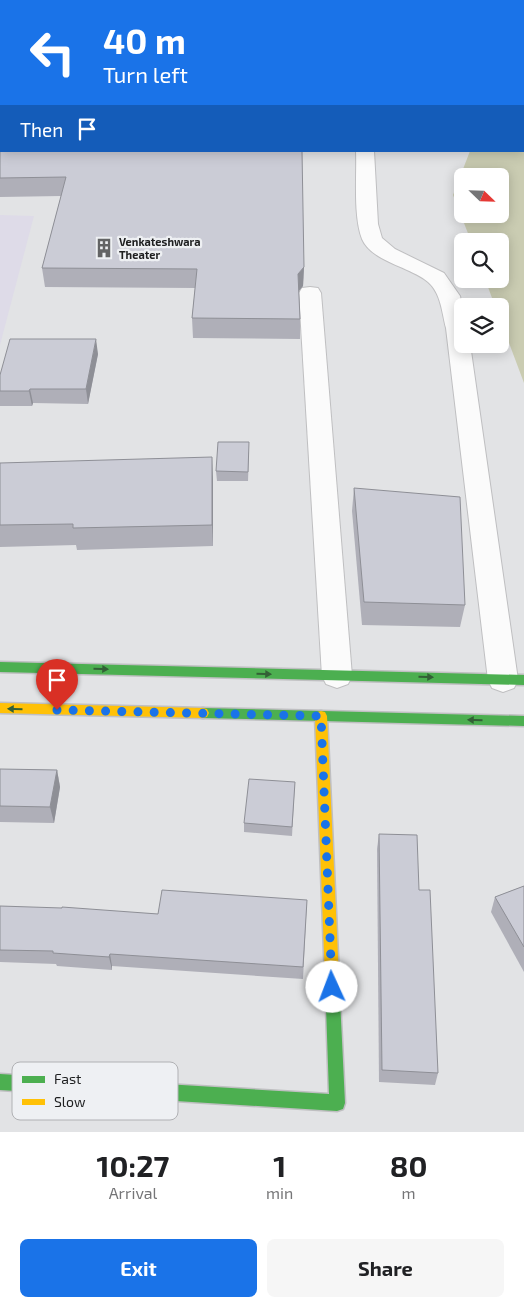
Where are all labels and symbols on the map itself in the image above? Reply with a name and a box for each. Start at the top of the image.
north arrow [454,168,509,222]
place label: Venkateshwara Theater [119,235,201,261]
building icon: Venkateshwara Theater [93,237,115,259]
pin [36,659,78,710]
one-way arrow [93,666,109,674]
one-way arrow [256,670,272,678]
one-way arrow [418,673,434,681]
one-way arrow [7,705,23,713]
one-way arrow [467,715,483,723]
position arrow [305,960,357,1012]
legend [12,1062,178,1120]
text: Fast [54,1070,81,1087]
text: Slow [54,1093,86,1110]

